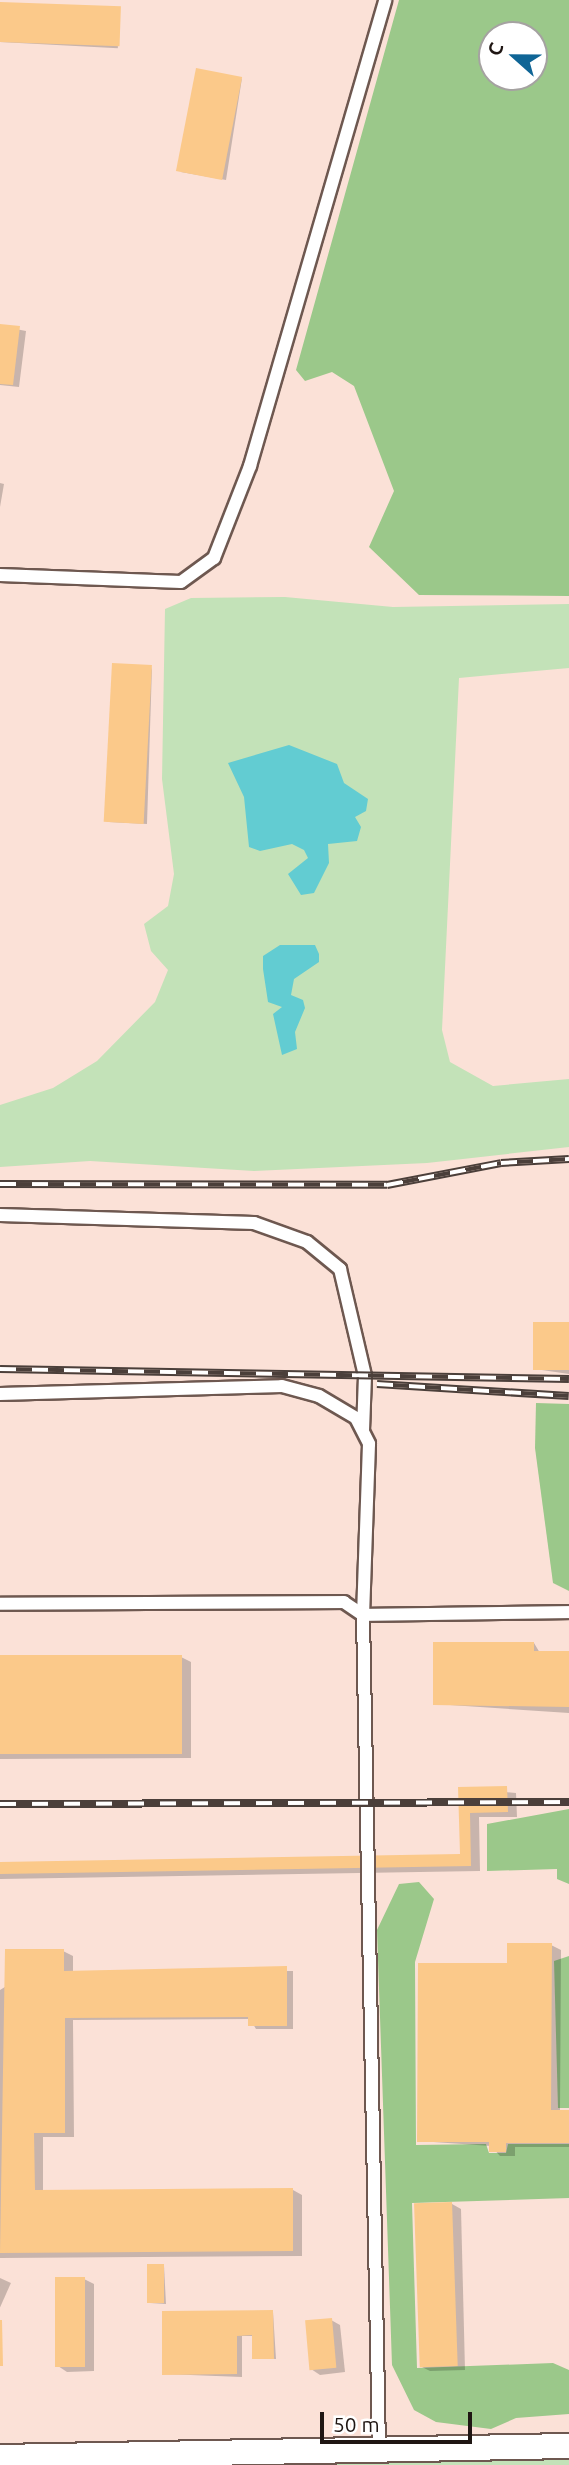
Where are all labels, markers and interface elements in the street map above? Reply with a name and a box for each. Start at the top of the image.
north arrow [478,21,548,91]
text: С [483,40,508,59]
scale bar [324,2398,476,2442]
text: 50 m [333,2412,380,2436]

